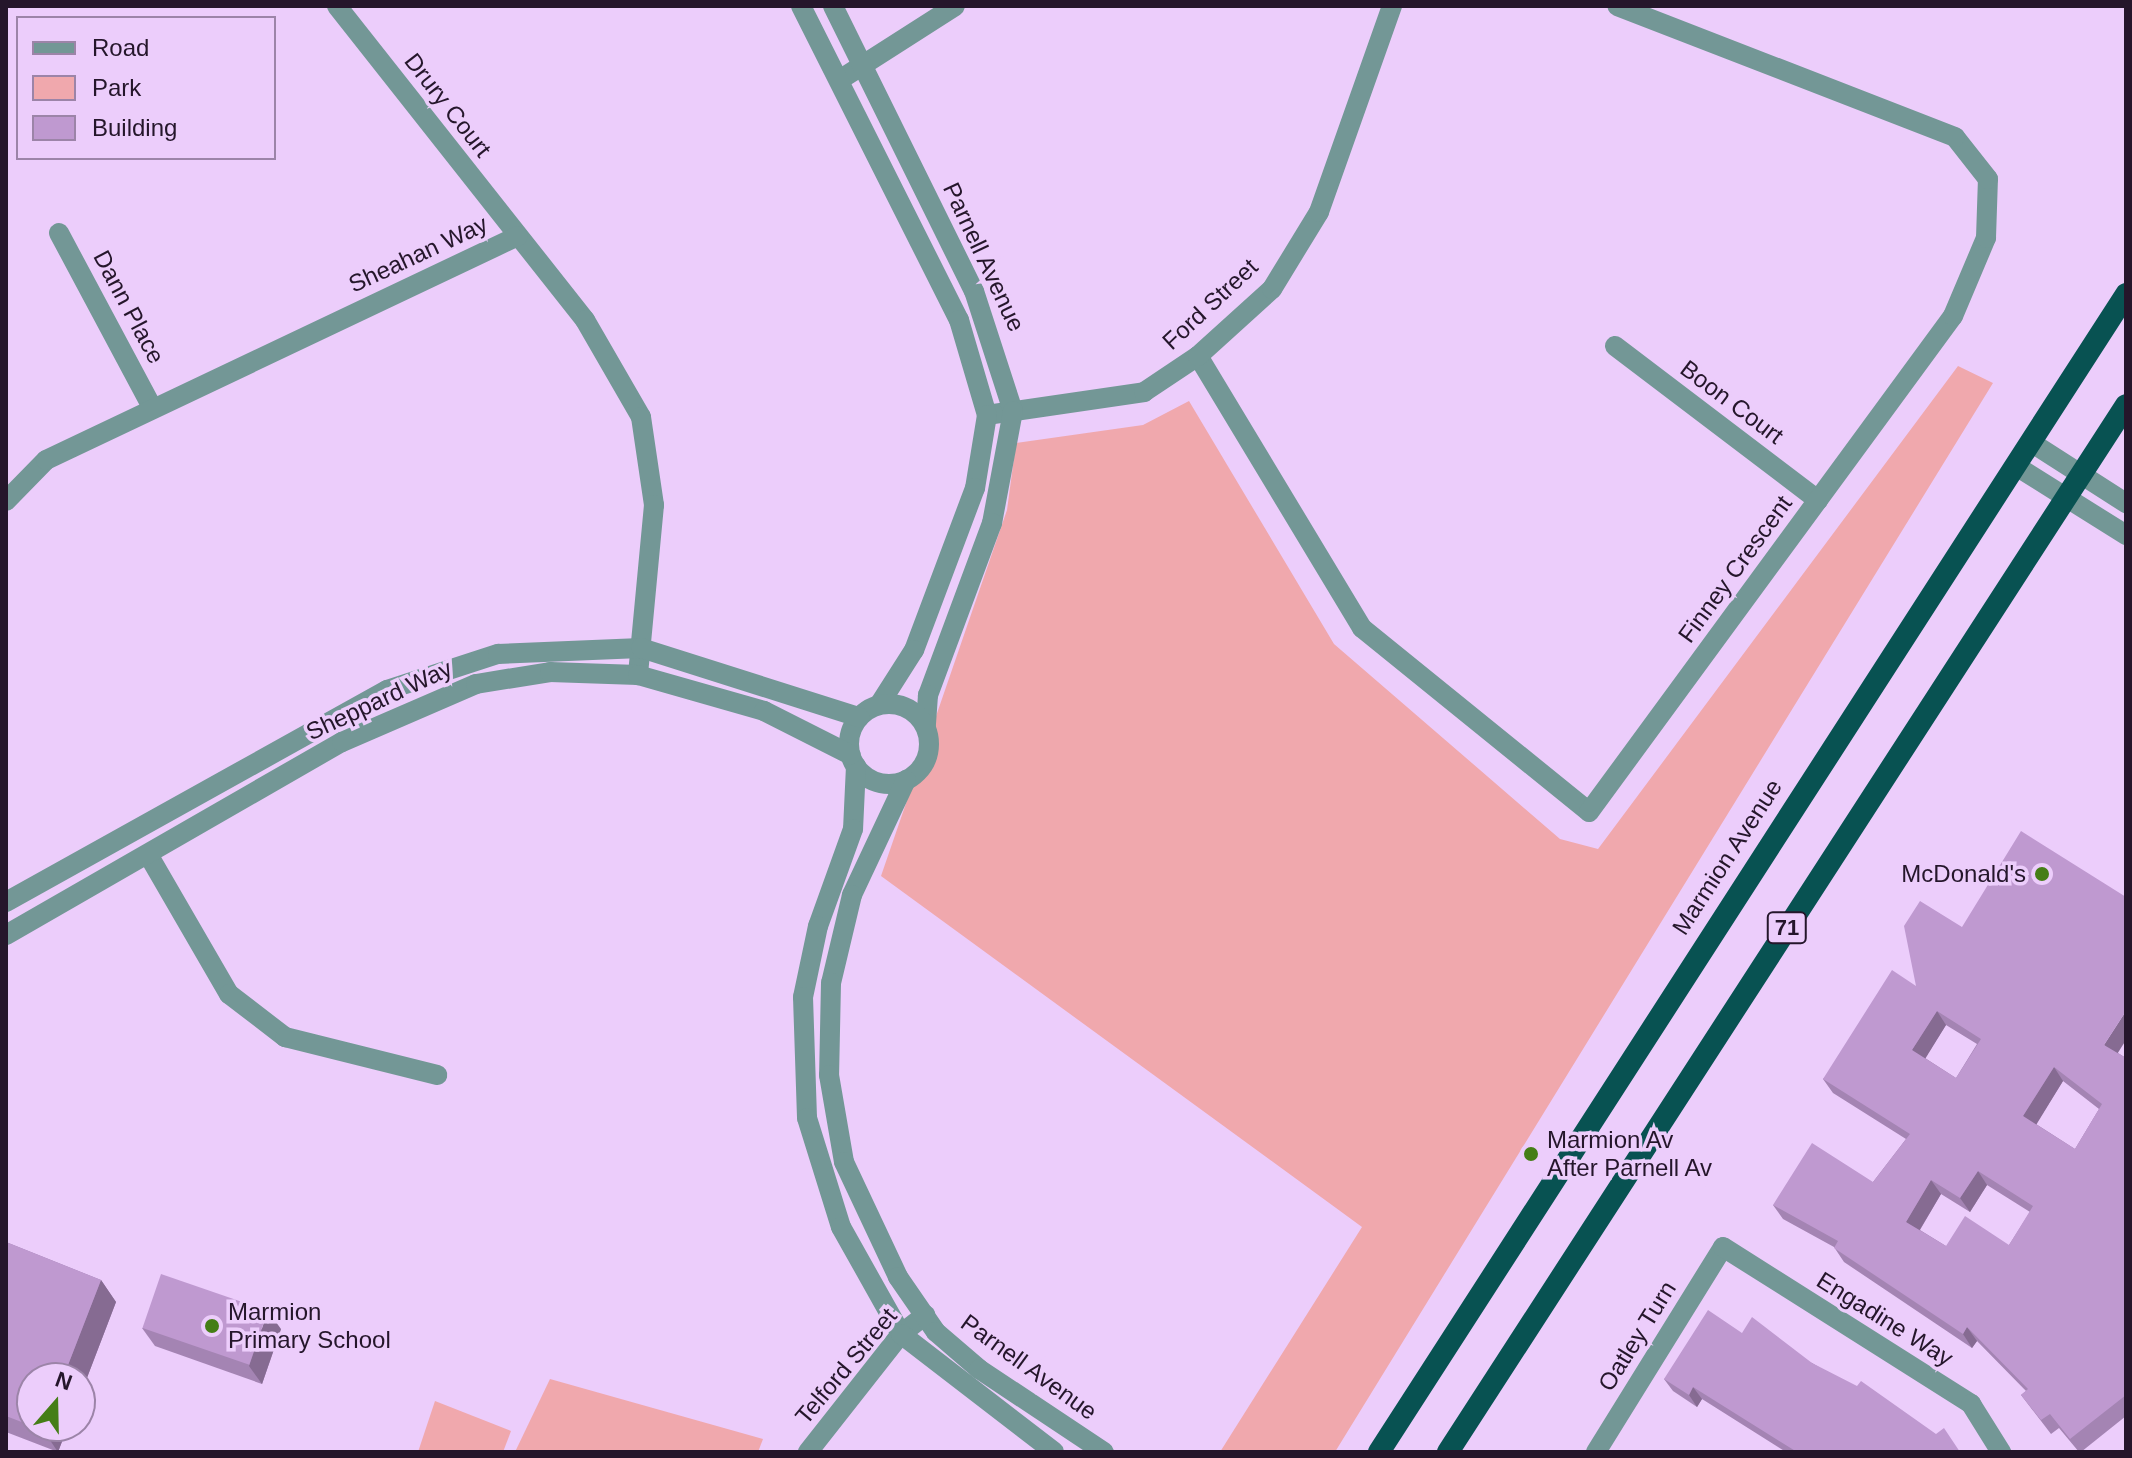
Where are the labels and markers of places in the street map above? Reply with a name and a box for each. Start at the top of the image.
place label: McDonald's [1901,860,2026,888]
marker: McDonald's [2033,865,2051,883]
place label: Marmion Av After Parnell Av [1547,1126,1713,1182]
marker: Marmion Av After Parnell Av [1522,1145,1540,1163]
place label: Marmion Primary School [228,1298,391,1354]
marker: Marmion Primary School [203,1317,221,1335]

